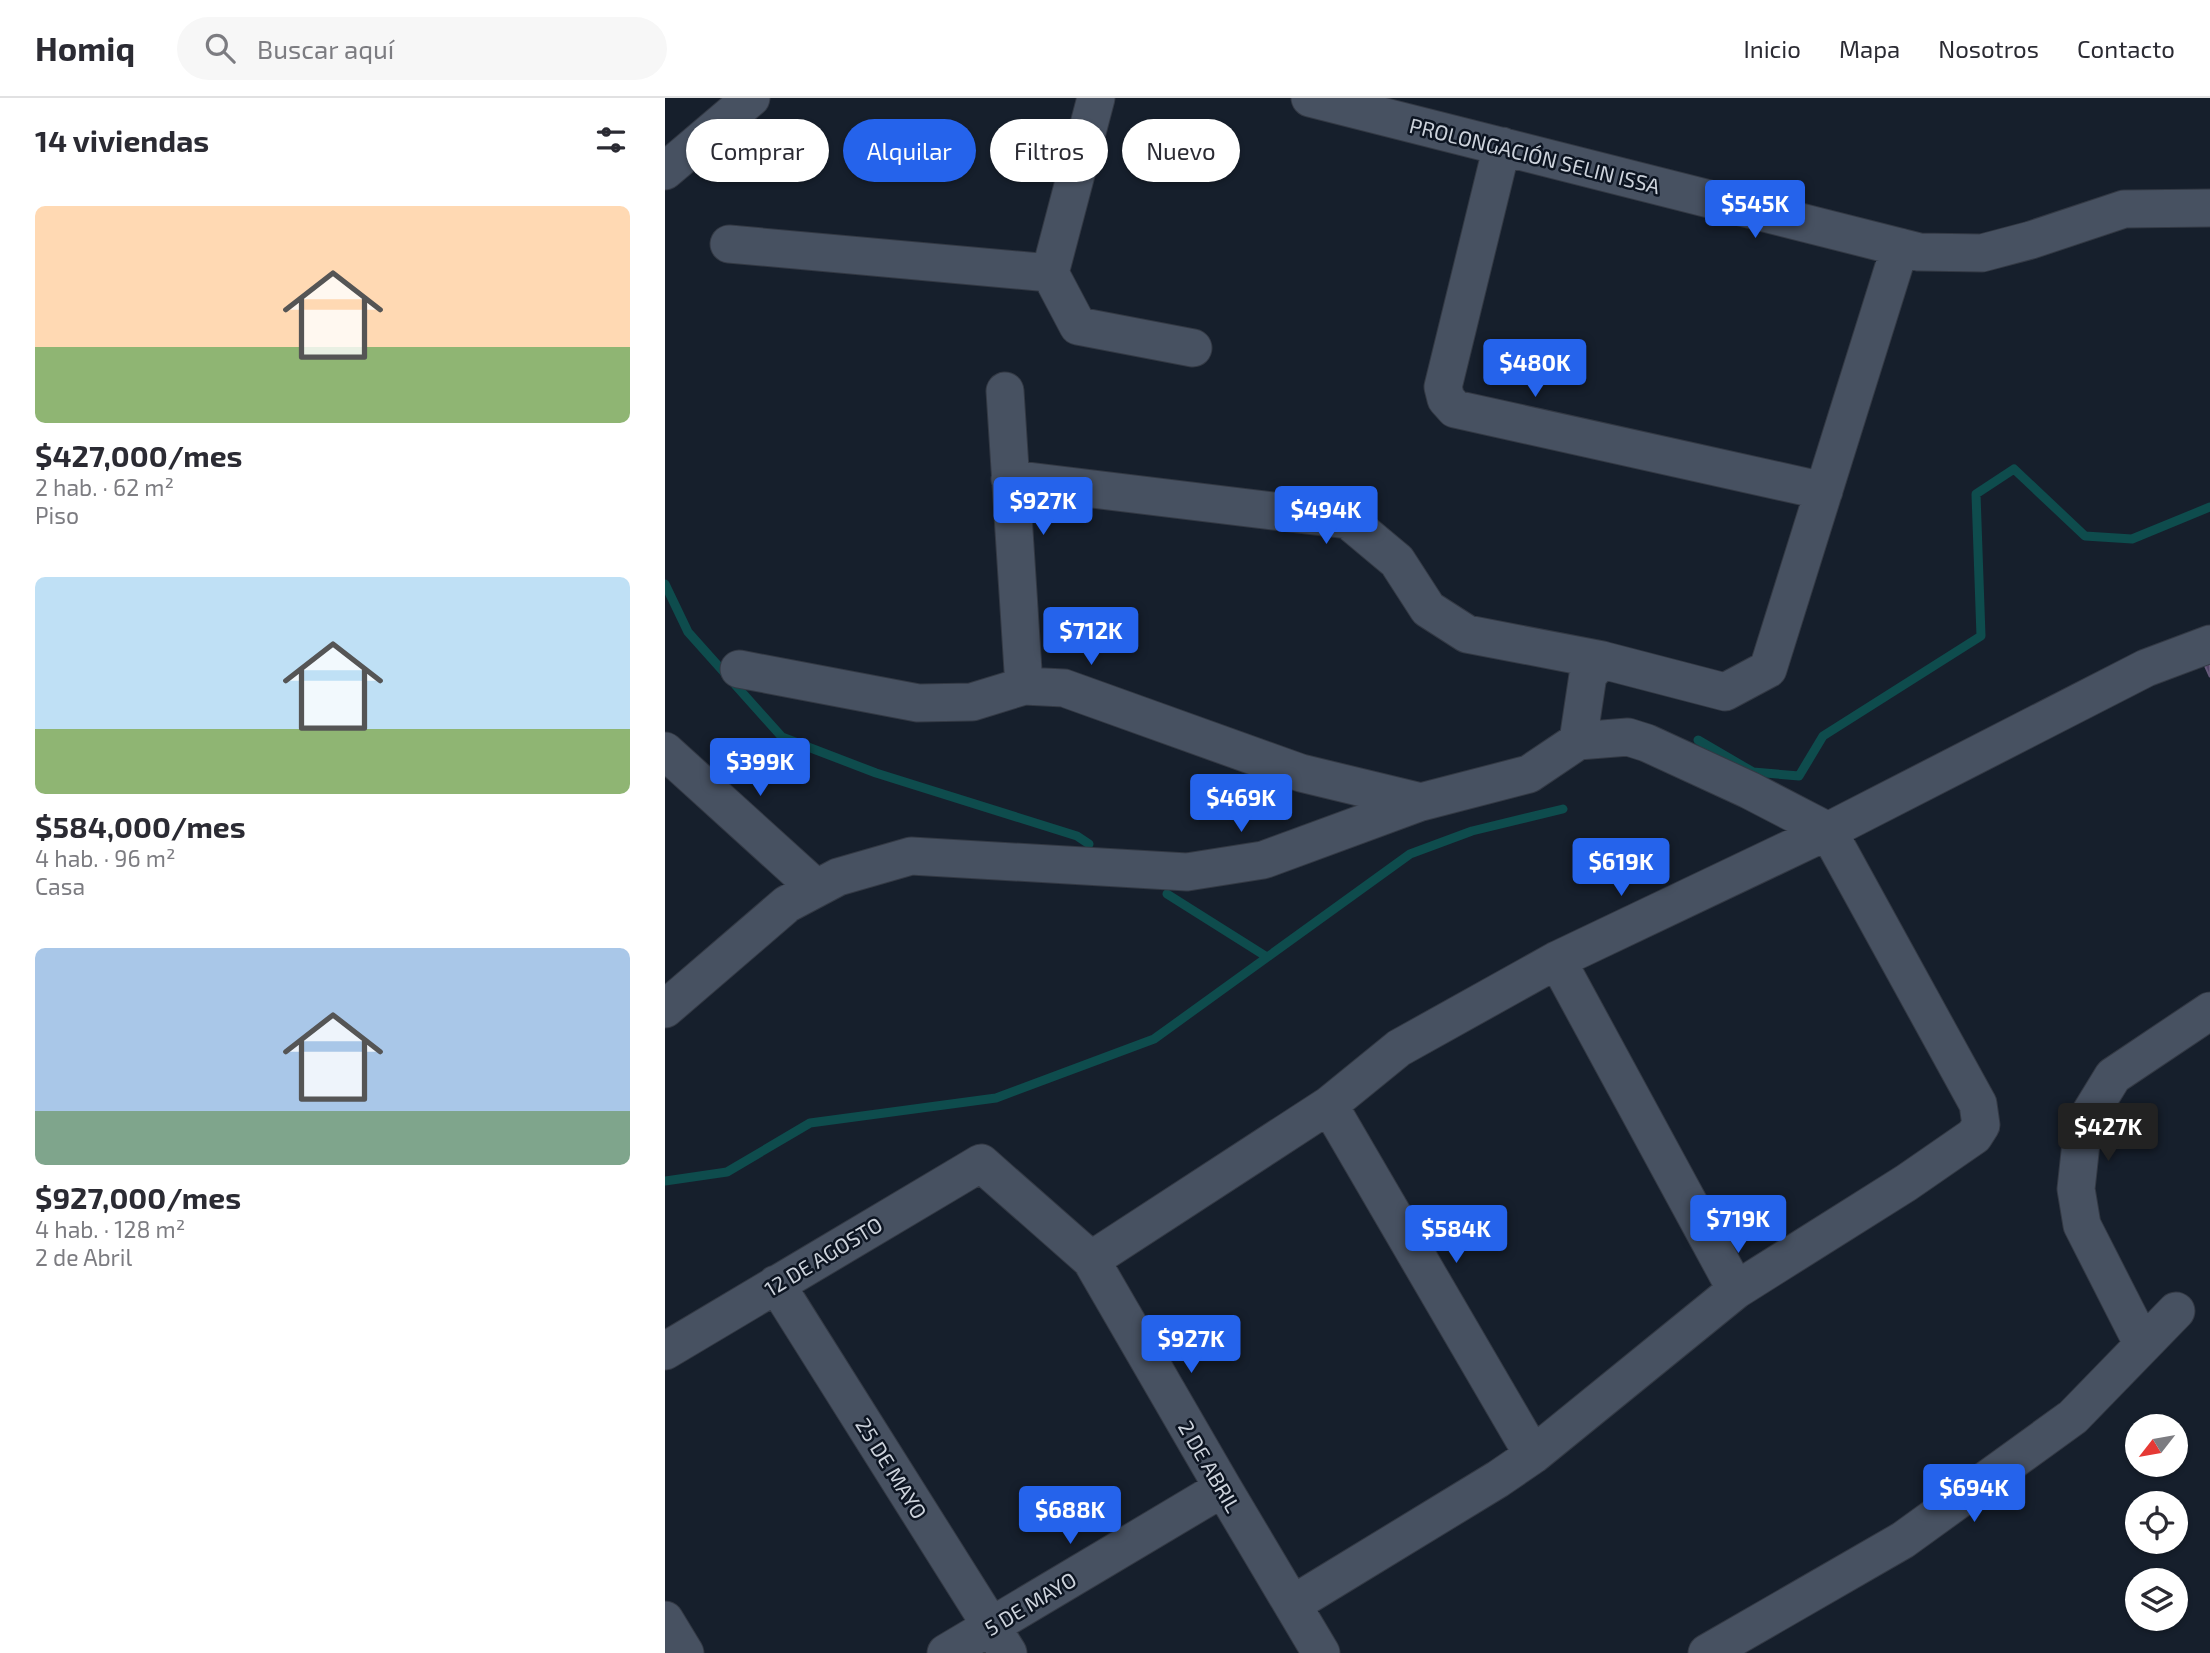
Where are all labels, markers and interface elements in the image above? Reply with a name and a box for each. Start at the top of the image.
search box [177,17,667,80]
text: Homiq [35,28,135,68]
icon: search [201,29,239,67]
text: Buscar aquí [257,33,394,64]
text: Inicio [1743,34,1801,63]
text: Mapa [1839,34,1900,63]
text: Nosotros [1938,34,2039,63]
text: Contacto [2077,34,2175,63]
street label: PROLONGACIÓN SELIN ISSA [1407,112,1663,198]
chip: Comprar [686,119,829,182]
chip: Alquilar [843,119,976,182]
chip: Filtros [990,119,1108,182]
chip: Nuevo [1122,119,1240,182]
icon: filters [592,121,630,159]
text: 14 viviendas [35,122,209,158]
pin: $545K [1706,180,1804,240]
text: $545K [1721,189,1789,217]
icon: home [270,252,396,378]
pin: $480K [1486,340,1584,399]
text: $480K [1499,348,1571,376]
text: $427,000/mes [35,437,242,473]
text: 2 hab. · 62 m² [35,473,174,501]
pin: $927K [994,478,1092,537]
text: $927K [1010,486,1077,514]
pin: $494K [1277,486,1375,546]
text: $494K [1291,495,1361,523]
text: Piso [35,501,79,529]
pin: $712K [1042,608,1140,667]
text: $712K [1059,616,1123,644]
icon: home [270,623,396,749]
pin: $399K [711,738,809,798]
text: $399K [726,747,794,775]
pin: $469K [1192,774,1290,834]
text: $469K [1206,783,1276,811]
text: $584,000/mes [35,808,246,844]
pin: $619K [1572,838,1670,898]
text: 4 hab. · 96 m² [35,844,175,872]
text: $619K [1589,847,1654,875]
text: Casa [35,872,85,900]
icon: home [270,994,396,1120]
pin: $427K [2059,1104,2157,1163]
text: $427K [2074,1112,2142,1140]
text: $927,000/mes [35,1179,241,1215]
pin: $719K [1689,1196,1787,1255]
text: $719K [1706,1204,1770,1232]
pin: $584K [1407,1206,1505,1265]
street label: 12 DE AGOSTO [760,1211,886,1301]
text: $584K [1421,1214,1491,1242]
text: 4 hab. · 128 m² [35,1215,185,1243]
text: 2 de Abril [35,1243,132,1271]
pin: $927K [1142,1316,1240,1375]
text: $927K [1158,1324,1225,1352]
street label: 25 DE MAYO [851,1413,933,1523]
north arrow [2125,1414,2187,1477]
map controls [2125,1414,2188,1631]
street label: 2 DE ABRIL [1174,1416,1246,1516]
pin: $694K [1925,1464,2023,1524]
text: $694K [1939,1473,2009,1501]
pin: $688K [1021,1486,1119,1546]
button: locate [2125,1491,2188,1554]
text: $688K [1035,1495,1105,1523]
street label: 5 DE MAYO [980,1566,1080,1640]
button: layers [2125,1568,2188,1631]

